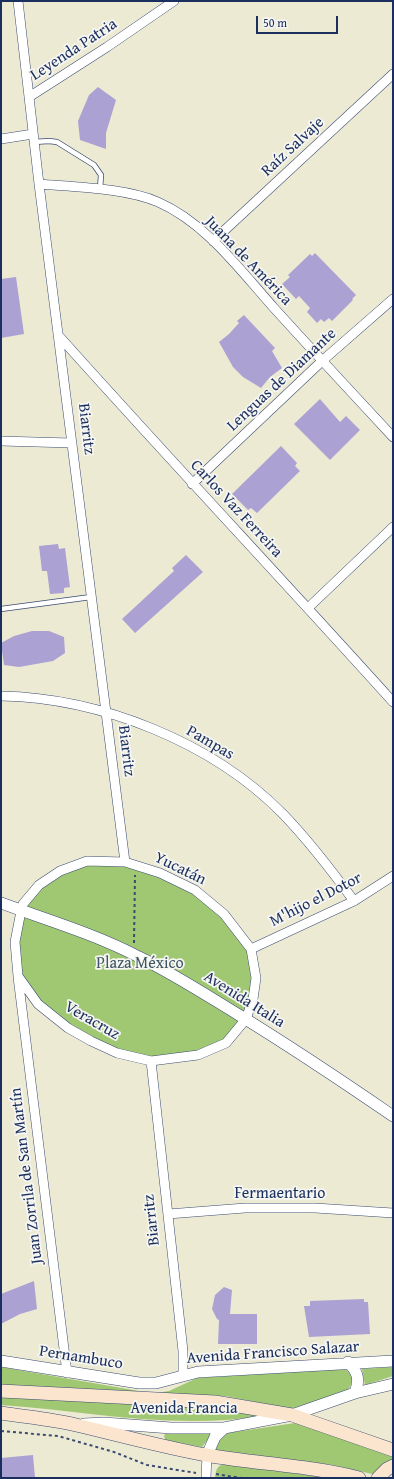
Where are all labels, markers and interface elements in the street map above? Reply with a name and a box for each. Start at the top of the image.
scale bar [258,8,340,34]
text: 50 m [263,14,287,31]
street label: Leyenda Patria [27,15,121,85]
street label: Raíz Salvaje [258,113,328,181]
street label: Juana de América [200,212,296,310]
street label: Lenguas de Diamante [223,324,341,436]
street label: Biarritz [73,402,99,456]
street label: Carlos Vaz Ferreira [186,456,286,562]
street label: Pampas [183,722,237,764]
street label: Biarritz [113,724,139,778]
street label: Yucatán [151,848,209,890]
street label: M'hijo el Dotor [267,869,365,931]
park label: Plaza México [96,954,184,974]
street label: Avenida Italia [200,968,288,1032]
street label: Veracruz [61,998,123,1044]
street label: Juan Zorrila de San Martín [7,1087,47,1265]
street label: Fermaentario [235,1184,325,1204]
street label: Biarritz [140,1193,164,1247]
street label: Avenida Francisco Salazar [186,1337,360,1369]
street label: Pernambuco [38,1342,124,1374]
street label: Avenida Francia [130,1399,238,1419]

